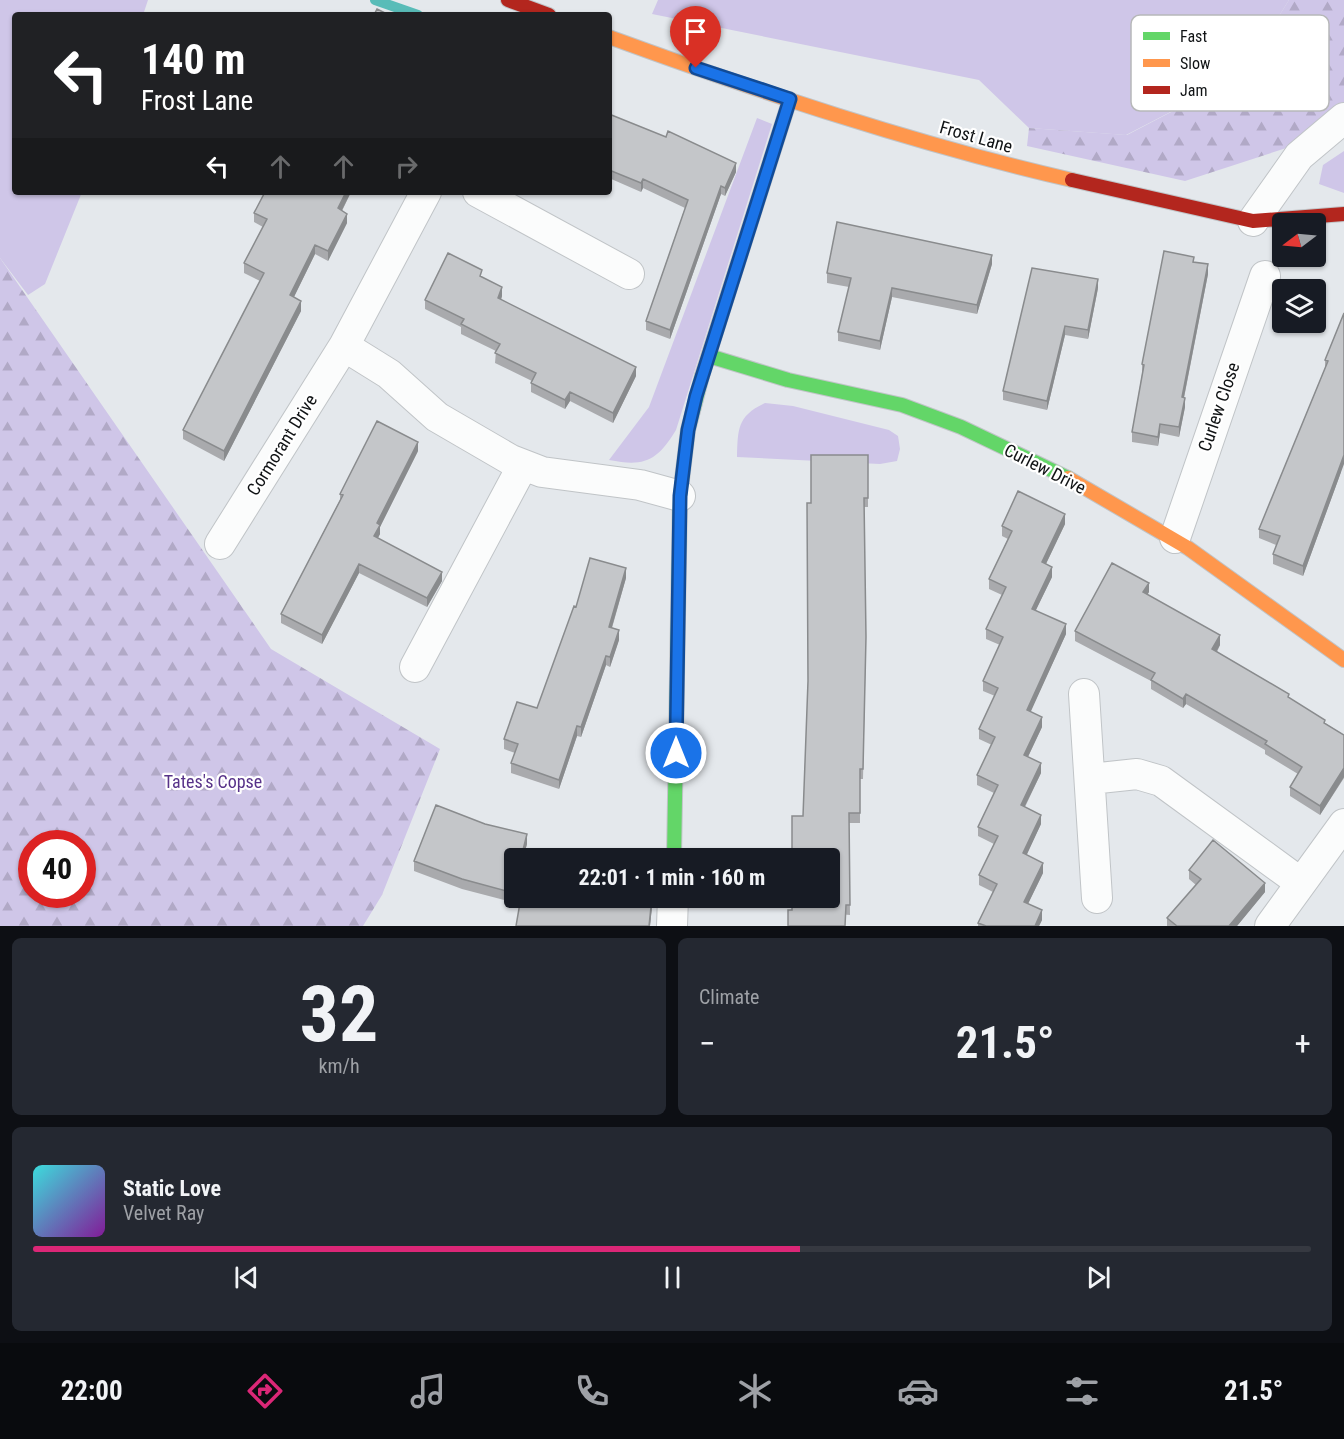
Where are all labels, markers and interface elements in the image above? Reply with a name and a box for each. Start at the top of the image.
pin [670,6,721,68]
icon: arrive [679,15,712,48]
legend [1131,15,1329,111]
text: Fast [1180,27,1207,46]
text: 140 m [141,35,246,84]
icon: left [42,36,120,114]
text: Slow [1180,54,1210,73]
text: Jam [1180,81,1207,100]
text: Frost Lane [141,85,253,117]
street label: Frost Lane [937,116,1015,157]
icon: left [201,150,234,183]
icon: ahead [264,150,297,183]
icon: ahead [327,150,360,183]
icon: right [390,150,423,183]
north arrow [1272,213,1326,267]
map controls [1272,213,1326,333]
button: layers [1272,279,1326,333]
street label: Curlew Close [1193,360,1244,454]
street label: Cormorant Drive [242,390,321,499]
street label: Curlew Drive [1001,439,1090,498]
position arrow [644,721,708,785]
park label: Tates's Copse [164,771,262,792]
speed limit sign: 40 [18,830,96,908]
text: 22:01 · 1 min · 160 m [579,865,765,890]
text: 32 [300,969,378,1060]
text: Climate [699,985,759,1009]
text: 21.5° [956,1016,1054,1069]
text: − [699,1024,716,1063]
text: + [1295,1024,1311,1063]
text: km/h [318,1054,360,1078]
text: Static Love [123,1176,221,1201]
text: Velvet Ray [123,1201,204,1225]
icon: previous [230,1261,263,1294]
icon: pause [656,1261,689,1294]
icon: next [1082,1261,1115,1294]
icon: directions [244,1370,286,1412]
icon: music [407,1370,449,1412]
icon: phone [571,1370,613,1412]
icon: climate [734,1370,776,1412]
icon: car [897,1370,939,1412]
icon: filters [1061,1370,1103,1412]
text: 22:00 [61,1375,123,1407]
text: 21.5° [1224,1375,1283,1407]

